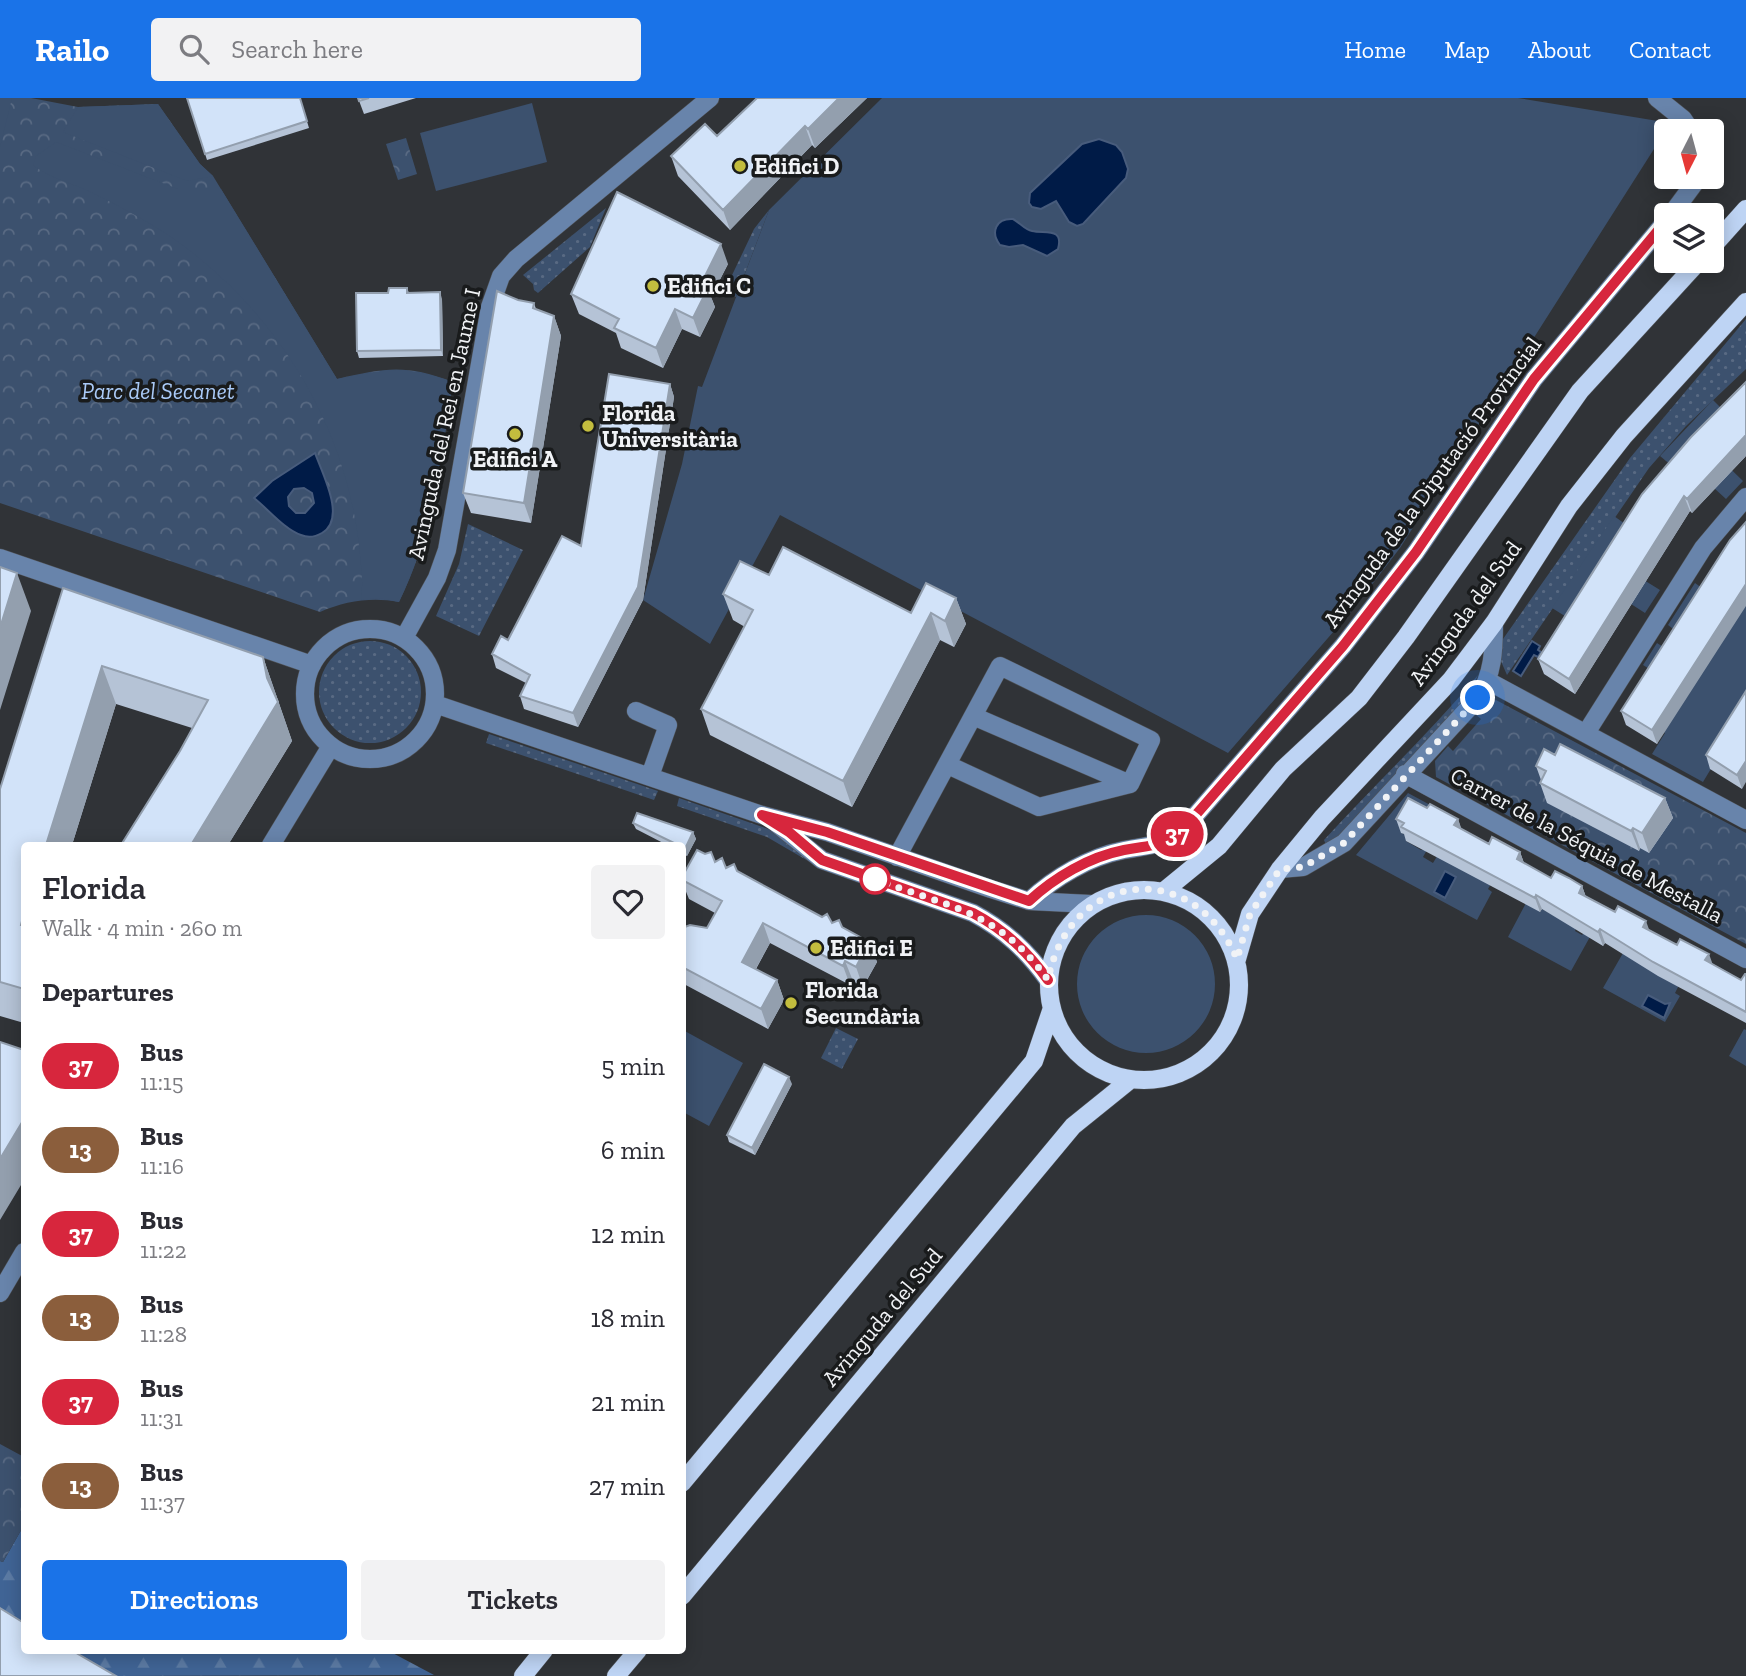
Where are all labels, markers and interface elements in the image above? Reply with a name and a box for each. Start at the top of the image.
search box [151,18,641,81]
text: Railo [35,30,109,69]
icon: search [175,30,213,68]
text: Search here [231,33,363,65]
text: Home [1344,35,1406,64]
text: Map [1444,35,1490,64]
text: About [1528,35,1591,64]
text: Contact [1629,35,1711,64]
north arrow [1654,119,1724,189]
map controls [1654,119,1724,273]
place label: Edifici D [754,152,839,180]
marker: Edifici D [732,158,748,174]
button: layers [1654,203,1724,273]
place label: Edifici C [667,272,751,300]
marker: Edifici C [645,278,661,294]
street label: Avinguda del Rei en Jaume I [402,286,486,562]
street label: Avinguda de la Diputació Provincial [1317,331,1547,633]
park label: Parc del Secanet [81,377,235,405]
place label: Florida Universitària [602,399,738,453]
marker: Florida Universitària [580,418,596,434]
marker: Edifici A [507,426,523,442]
place label: Edifici A [473,445,557,473]
street label: Avinguda del Sud [1403,535,1527,691]
your location [1460,680,1495,715]
street label: Carrer de la Séquia de Mestalla [1446,761,1728,929]
line badge: 37 [1146,811,1208,857]
text: 37 [1165,819,1189,848]
unlabelled marker [860,864,890,894]
button: heart [591,865,665,939]
text: Florida [42,868,146,907]
text: Walk · 4 min · 260 m [42,914,242,942]
place label: Edifici E [830,934,913,962]
marker: Edifici E [808,940,824,956]
text: Departures [42,976,174,1008]
place label: Florida Secundària [805,976,921,1030]
marker: Florida Secundària [783,995,799,1011]
text: Bus [140,1036,183,1068]
text: 5 min [601,1050,665,1082]
text: 37 [68,1051,93,1080]
text: 11:15 [140,1068,184,1096]
text: Bus [140,1120,183,1152]
text: 6 min [601,1134,665,1166]
text: 13 [69,1135,92,1164]
text: 11:16 [140,1152,184,1180]
text: Bus [140,1204,183,1236]
text: 12 min [591,1218,665,1250]
text: 37 [68,1219,93,1248]
text: 11:22 [140,1236,187,1264]
street label: Avinguda del Sud [816,1242,948,1392]
text: Bus [140,1288,183,1320]
text: 18 min [590,1302,665,1334]
text: 13 [69,1303,92,1332]
text: 11:28 [140,1320,187,1348]
text: Bus [140,1372,183,1404]
text: 21 min [591,1386,665,1418]
text: 37 [68,1387,93,1416]
text: 11:31 [140,1404,183,1432]
text: Bus [140,1456,183,1488]
text: 27 min [589,1470,665,1502]
text: 13 [69,1471,92,1500]
text: 11:37 [140,1488,185,1516]
button: Directions [42,1560,347,1640]
button: Tickets [361,1560,665,1640]

